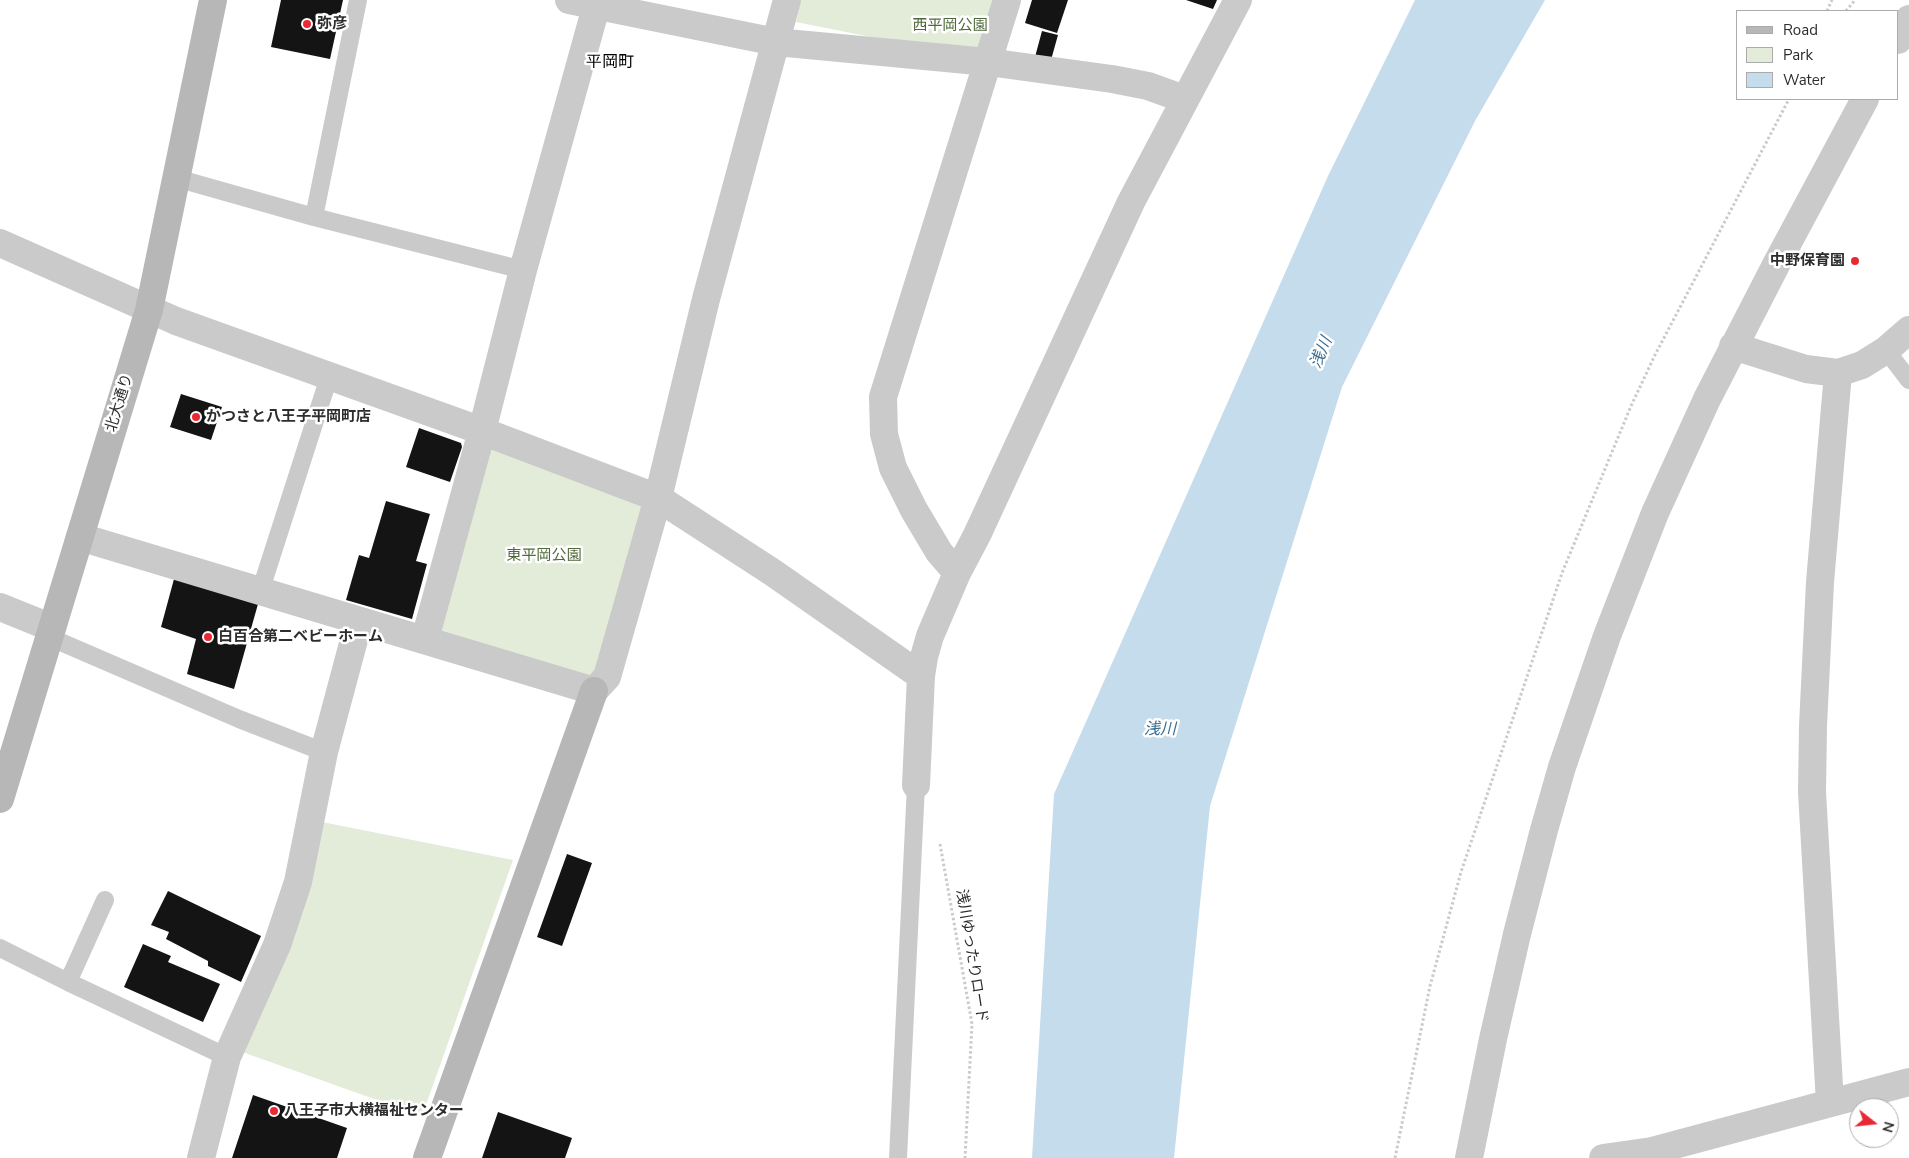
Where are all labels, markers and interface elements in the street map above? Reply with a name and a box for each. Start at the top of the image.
legend [1736,10,1899,100]
place label: 弥彦 [317,15,347,33]
park label: 西平岡公園 [913,17,987,35]
marker: 弥彦 [301,18,313,30]
text: Road [1783,20,1818,40]
text: Park [1783,45,1813,65]
district label: 平岡町 [586,53,634,73]
text: Water [1783,70,1825,90]
place label: 中野保育園 [1770,252,1845,270]
marker: 中野保育園 [1849,255,1861,267]
water label: 浅川 [1307,335,1337,371]
street label: 北大通り [103,372,137,434]
place label: かつさと八王子平岡町店 [206,408,371,426]
marker: かつさと八王子平岡町店 [190,411,202,423]
park label: 東平岡公園 [507,547,581,565]
place label: 白百合第二ベビーホーム [218,628,383,646]
marker: 白百合第二ベビーホーム [202,631,214,643]
water label: 浅川 [1144,720,1176,740]
street label: 浅川ゆったりロード [952,888,990,1024]
north arrow [1849,1098,1899,1148]
place label: 八王子市大横福祉センター [284,1102,464,1120]
marker: 八王子市大横福祉センター [268,1105,280,1117]
text: N [1877,1119,1899,1135]

